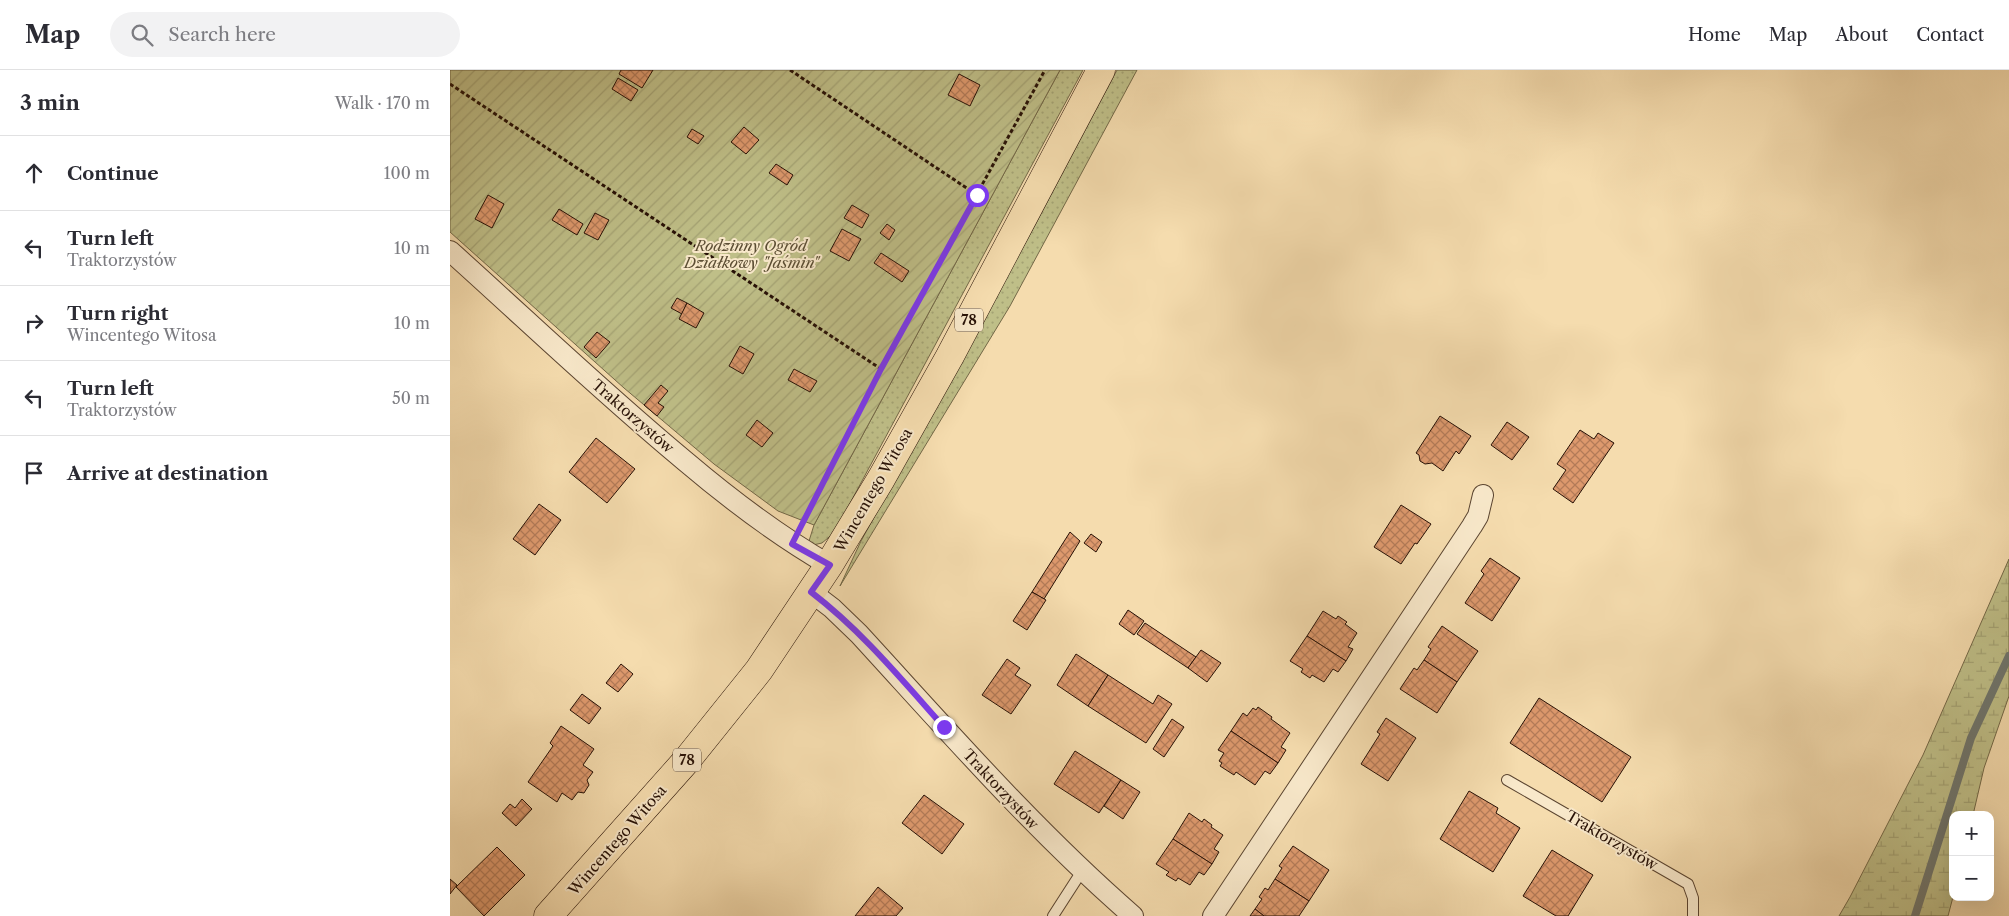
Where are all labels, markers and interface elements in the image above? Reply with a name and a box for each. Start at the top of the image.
search box [110,12,460,57]
text: Map [25,20,80,49]
icon: search [128,21,156,49]
text: Search here [168,23,276,46]
text: Home [1688,24,1741,46]
text: Map [1769,24,1807,46]
text: About [1835,24,1888,46]
text: Contact [1916,24,1984,46]
text: 3 min [20,90,80,115]
text: Walk · 170 m [335,93,430,113]
icon: ahead [20,159,48,187]
text: Continue [67,162,159,185]
text: 100 m [384,163,430,183]
route start [966,184,989,207]
text: Turn left [67,227,154,250]
icon: left [20,234,48,262]
park label: Rodzinny Ogród Działkowy "Jaśmin" [683,236,820,272]
text: 10 m [394,238,430,258]
text: Traktorzystów [67,250,176,270]
text: Turn right [67,302,168,325]
road number: 78 [955,308,983,332]
icon: right [20,309,48,337]
text: 10 m [394,313,430,333]
text: Wincentego Witosa [67,325,216,345]
street label: Traktorzystów [588,375,678,457]
text: Turn left [67,377,154,400]
icon: left [20,384,48,412]
text: 50 m [392,388,430,408]
text: Traktorzystów [67,400,176,420]
street label: Wincentego Witosa [829,425,916,556]
icon: arrive [20,459,48,487]
text: Arrive at destination [67,462,268,485]
route end [933,716,956,739]
street label: Traktorzystów [959,745,1043,833]
road number: 78 [673,748,701,772]
street label: Wincentego Witosa [563,781,670,900]
street label: Traktorzystów [1563,806,1662,874]
map controls [1949,811,1994,901]
button: + [1949,811,1994,856]
button: − [1949,856,1994,901]

